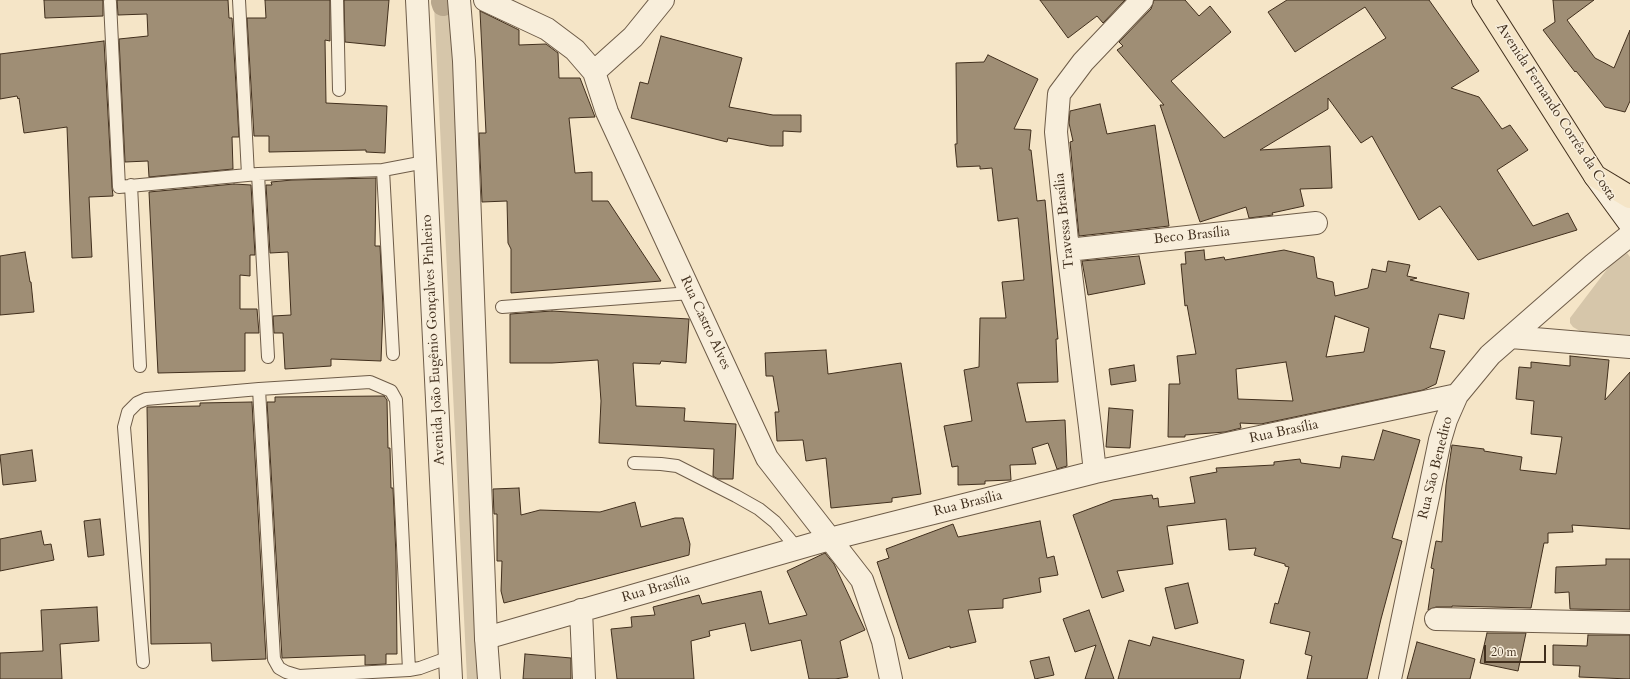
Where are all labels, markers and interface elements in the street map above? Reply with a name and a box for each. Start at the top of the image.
street label: Avenida Fernando Corrêa da Costa [1492,20,1620,204]
street label: Travessa Brasília [1052,172,1078,270]
street label: Avenida João Eugênio Gonçalves Pinheiro [419,214,449,466]
street label: Beco Brasília [1153,224,1231,248]
street label: Rua Castro Alves [676,274,734,372]
street label: Rua São Benedito [1415,415,1457,521]
street label: Rua Brasília [1248,417,1320,447]
street label: Rua Brasília [932,487,1004,521]
street label: Rua Brasília [620,571,692,607]
scale bar [1486,637,1548,663]
text: 20 m [1491,644,1517,660]

